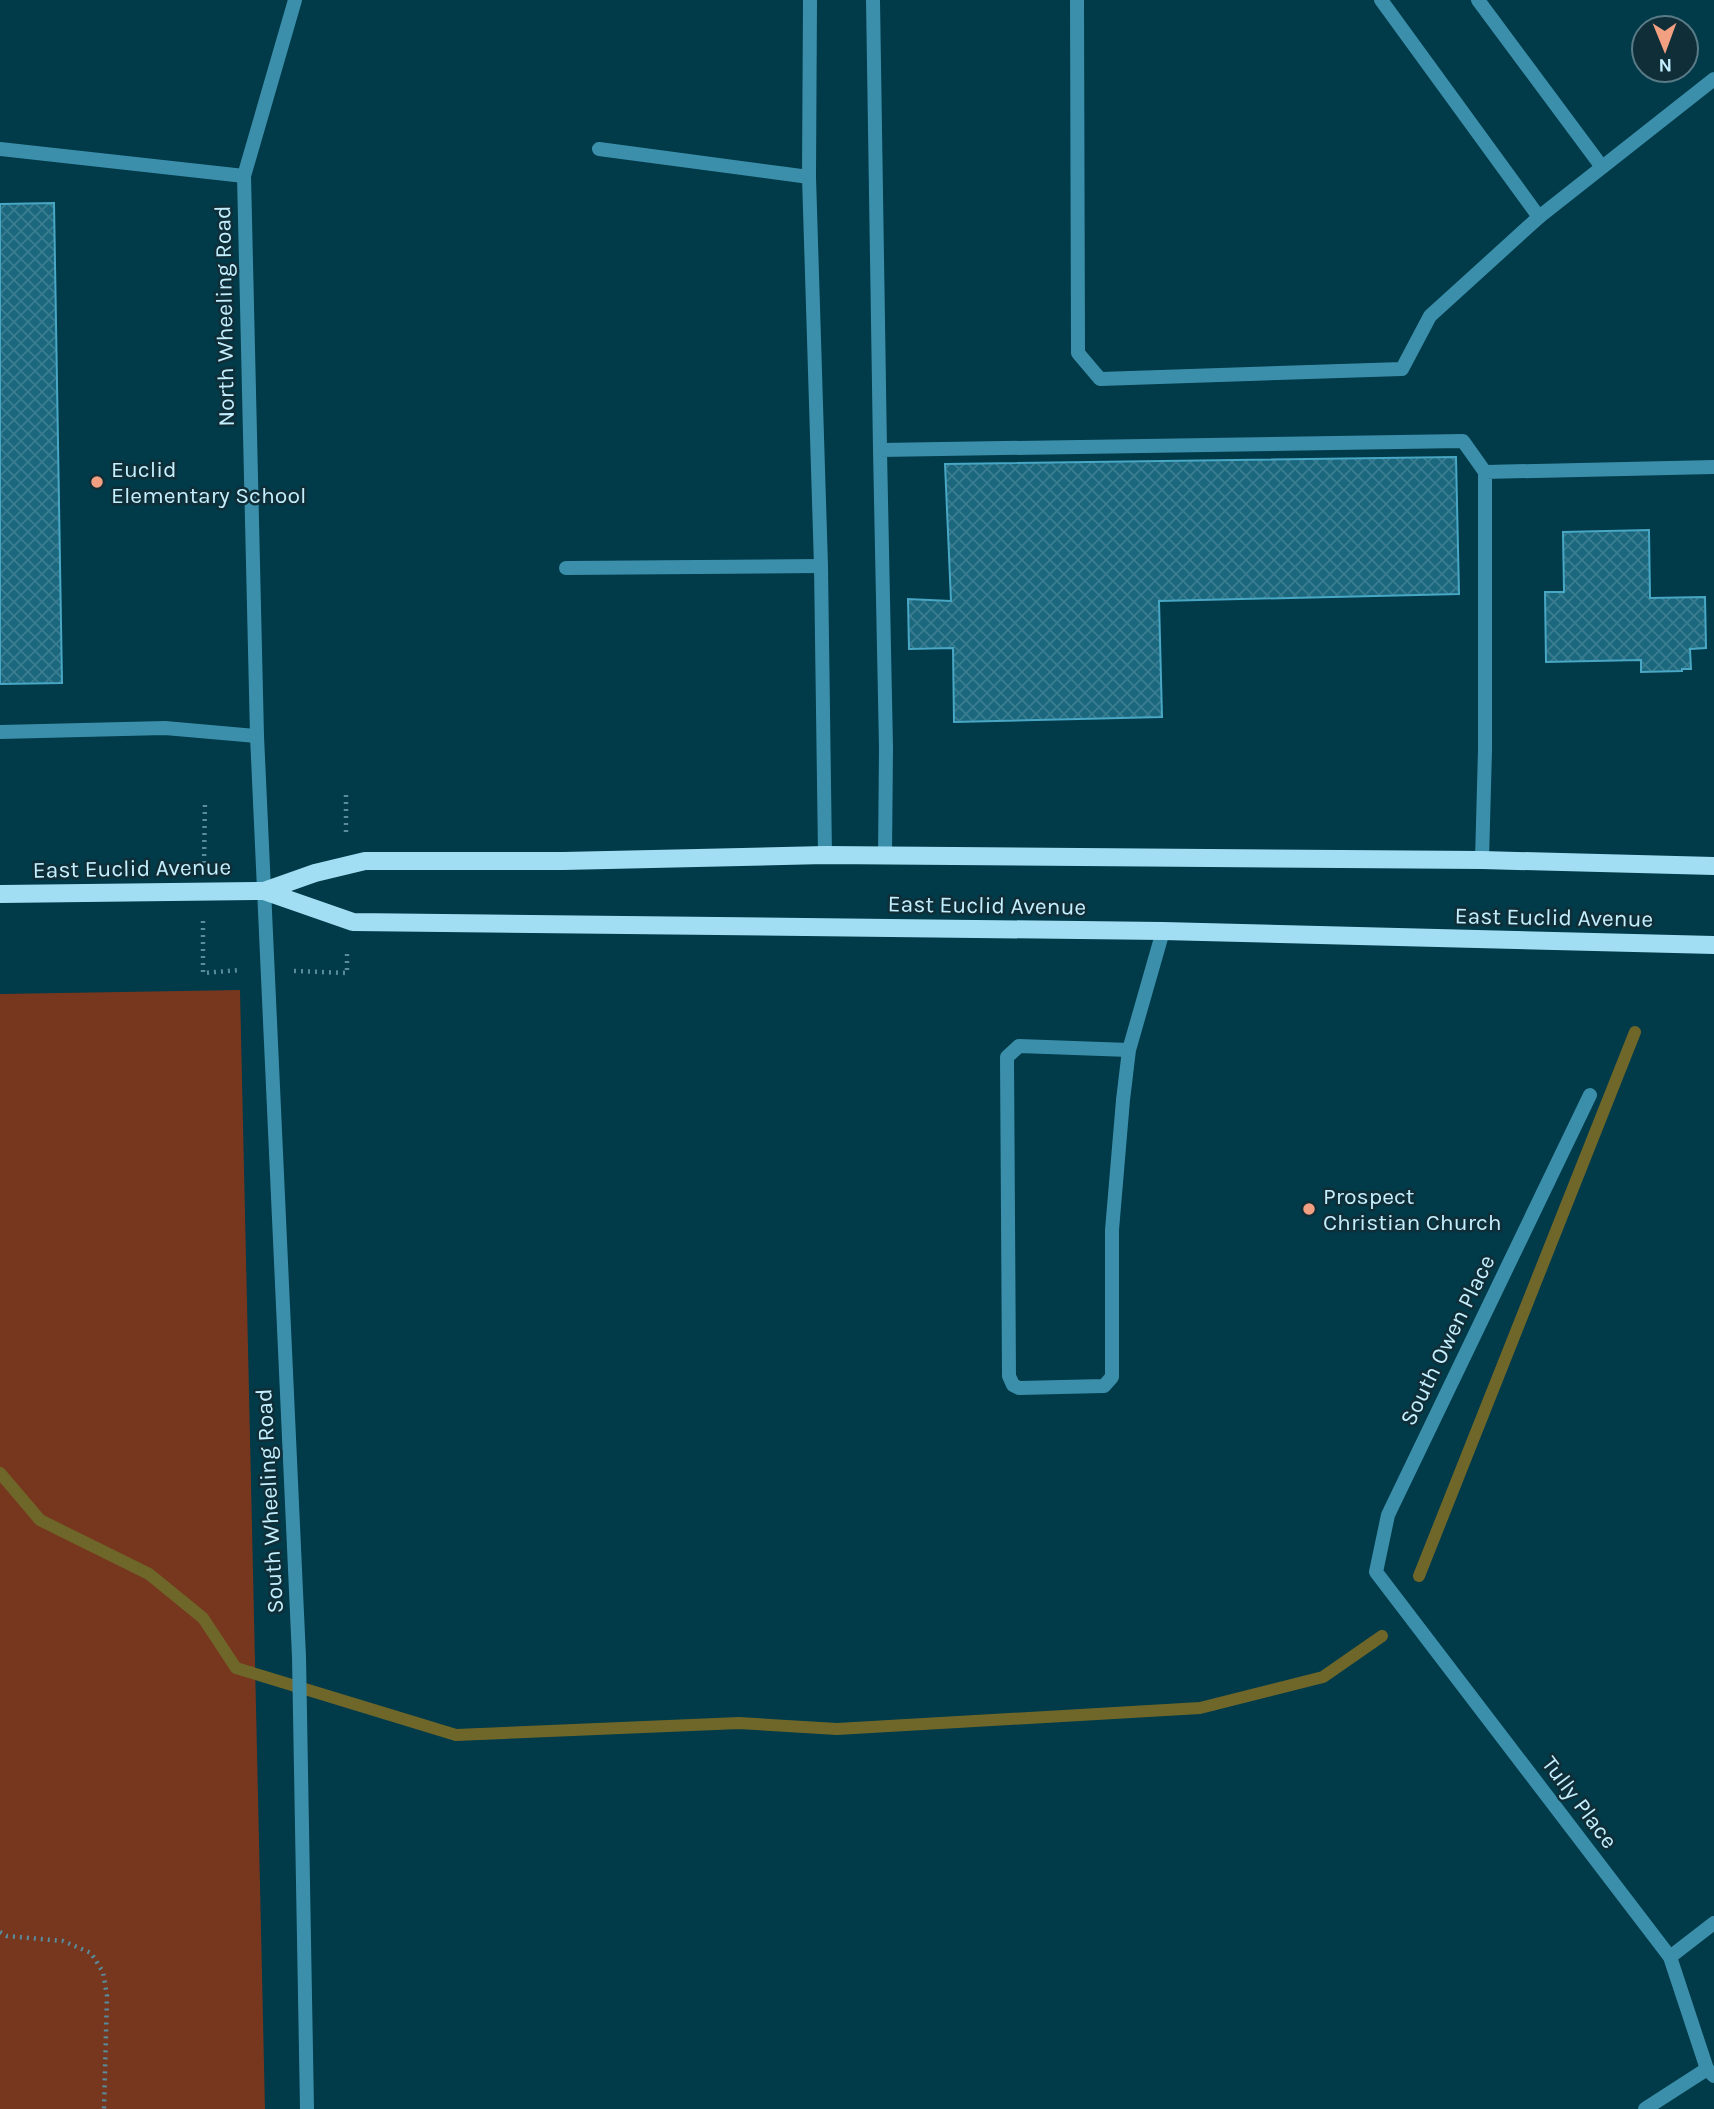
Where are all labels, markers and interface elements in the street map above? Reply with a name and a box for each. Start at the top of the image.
north arrow [1630,14,1700,84]
text: N [1658,54,1672,76]
street label: North Wheeling Road [209,205,240,427]
place label: Euclid Elementary School [111,456,306,509]
marker: Euclid Elementary School [89,474,105,490]
street label: East Euclid Avenue [32,853,232,884]
street label: East Euclid Avenue [887,890,1087,921]
street label: East Euclid Avenue [1454,902,1654,933]
place label: Prospect Christian Church [1323,1183,1502,1236]
marker: Prospect Christian Church [1301,1201,1317,1217]
street label: South Owen Place [1394,1250,1500,1430]
street label: South Wheeling Road [250,1388,289,1614]
street label: Tully Place [1536,1751,1623,1854]

